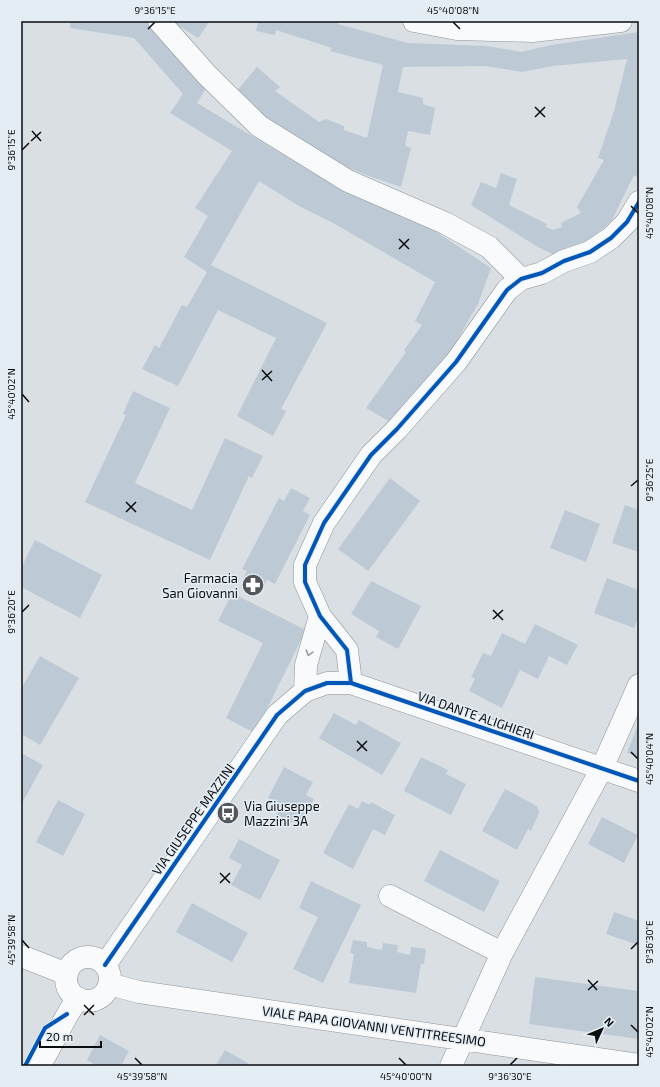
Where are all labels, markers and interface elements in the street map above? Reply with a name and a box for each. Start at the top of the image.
text: 9°36'15"E [134,4,176,16]
text: 45°40'08"N [427,4,479,16]
text: 9°36'15"E [5,129,17,171]
text: 45°40'08"N [643,187,655,239]
text: 45°40'02"N [5,368,17,420]
text: 9°36'25"E [643,458,655,501]
place label: Farmacia San Giovanni [162,570,238,601]
pharmacy icon: Farmacia San Giovanni [240,572,266,598]
text: 9°36'20"E [5,590,17,634]
one-way arrow [305,649,314,656]
street label: VIA DANTE ALIGHIERI [416,688,536,742]
text: 45°40'04"N [643,733,655,785]
street label: VIA GIUSEPPE MAZZINI [148,760,238,878]
place label: Via Giuseppe Mazzini 3A [244,798,320,829]
bus stop icon: Via Giuseppe Mazzini 3A [215,800,241,826]
text: 45°39'58"N [5,915,17,965]
text: 9°36'30"E [643,920,655,964]
street label: VIALE PAPA GIOVANNI VENTITREESIMO [261,1002,487,1050]
text: 45°40'02"N [643,1006,655,1058]
north arrow [582,1009,622,1049]
text: N [602,1014,617,1029]
scale bar [40,1023,101,1049]
text: 20 m [46,1029,73,1043]
text: 45°39'58"N [117,1070,167,1082]
text: 45°40'00"N [380,1070,432,1082]
text: 9°36'30"E [488,1070,532,1082]

